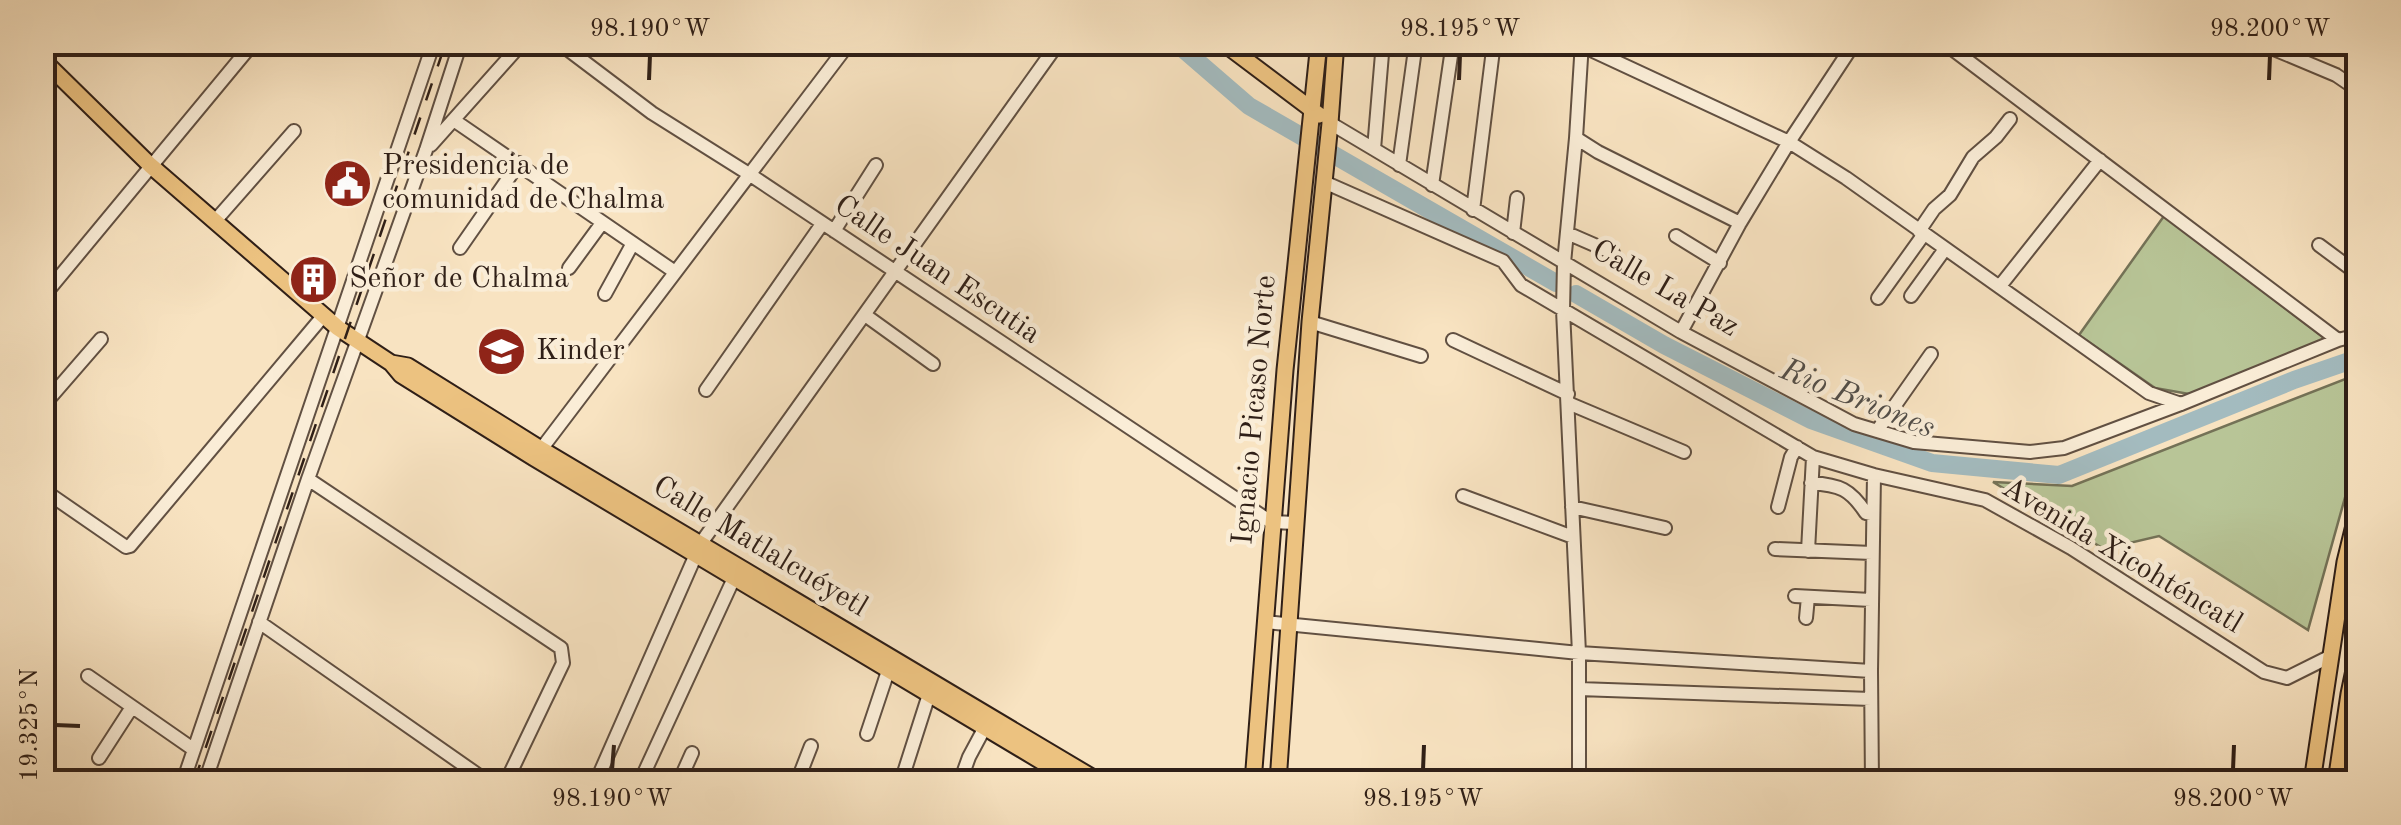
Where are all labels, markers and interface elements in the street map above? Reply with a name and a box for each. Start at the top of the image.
text: 98.190°W [590,17,711,42]
text: 98.195°W [1400,17,1521,42]
text: 98.200°W [2210,17,2331,42]
place label: Presidencia de comunidad de Chalma [382,151,665,215]
public building icon: Presidencia de comunidad de Chalma [321,157,373,209]
street label: Calle Juan Escutia [829,190,1046,350]
street label: Calle La Paz [1587,235,1743,343]
building icon: Señor de Chalma [288,253,340,305]
place label: Señor de Chalma [349,264,569,294]
street label: Ignacio Picaso Norte [1228,274,1282,546]
school or university icon: Kinder [475,325,527,377]
place label: Kinder [536,336,625,366]
water label: Rio Briones [1774,354,1939,445]
street label: Calle Matlalcuéyetl [647,471,873,623]
street label: Avenida Xicohténcatl [1997,472,2247,640]
text: 19.325°N [18,668,43,782]
text: 98.190°W [552,787,673,812]
text: 98.195°W [1363,787,1484,812]
text: 98.200°W [2173,787,2294,812]

